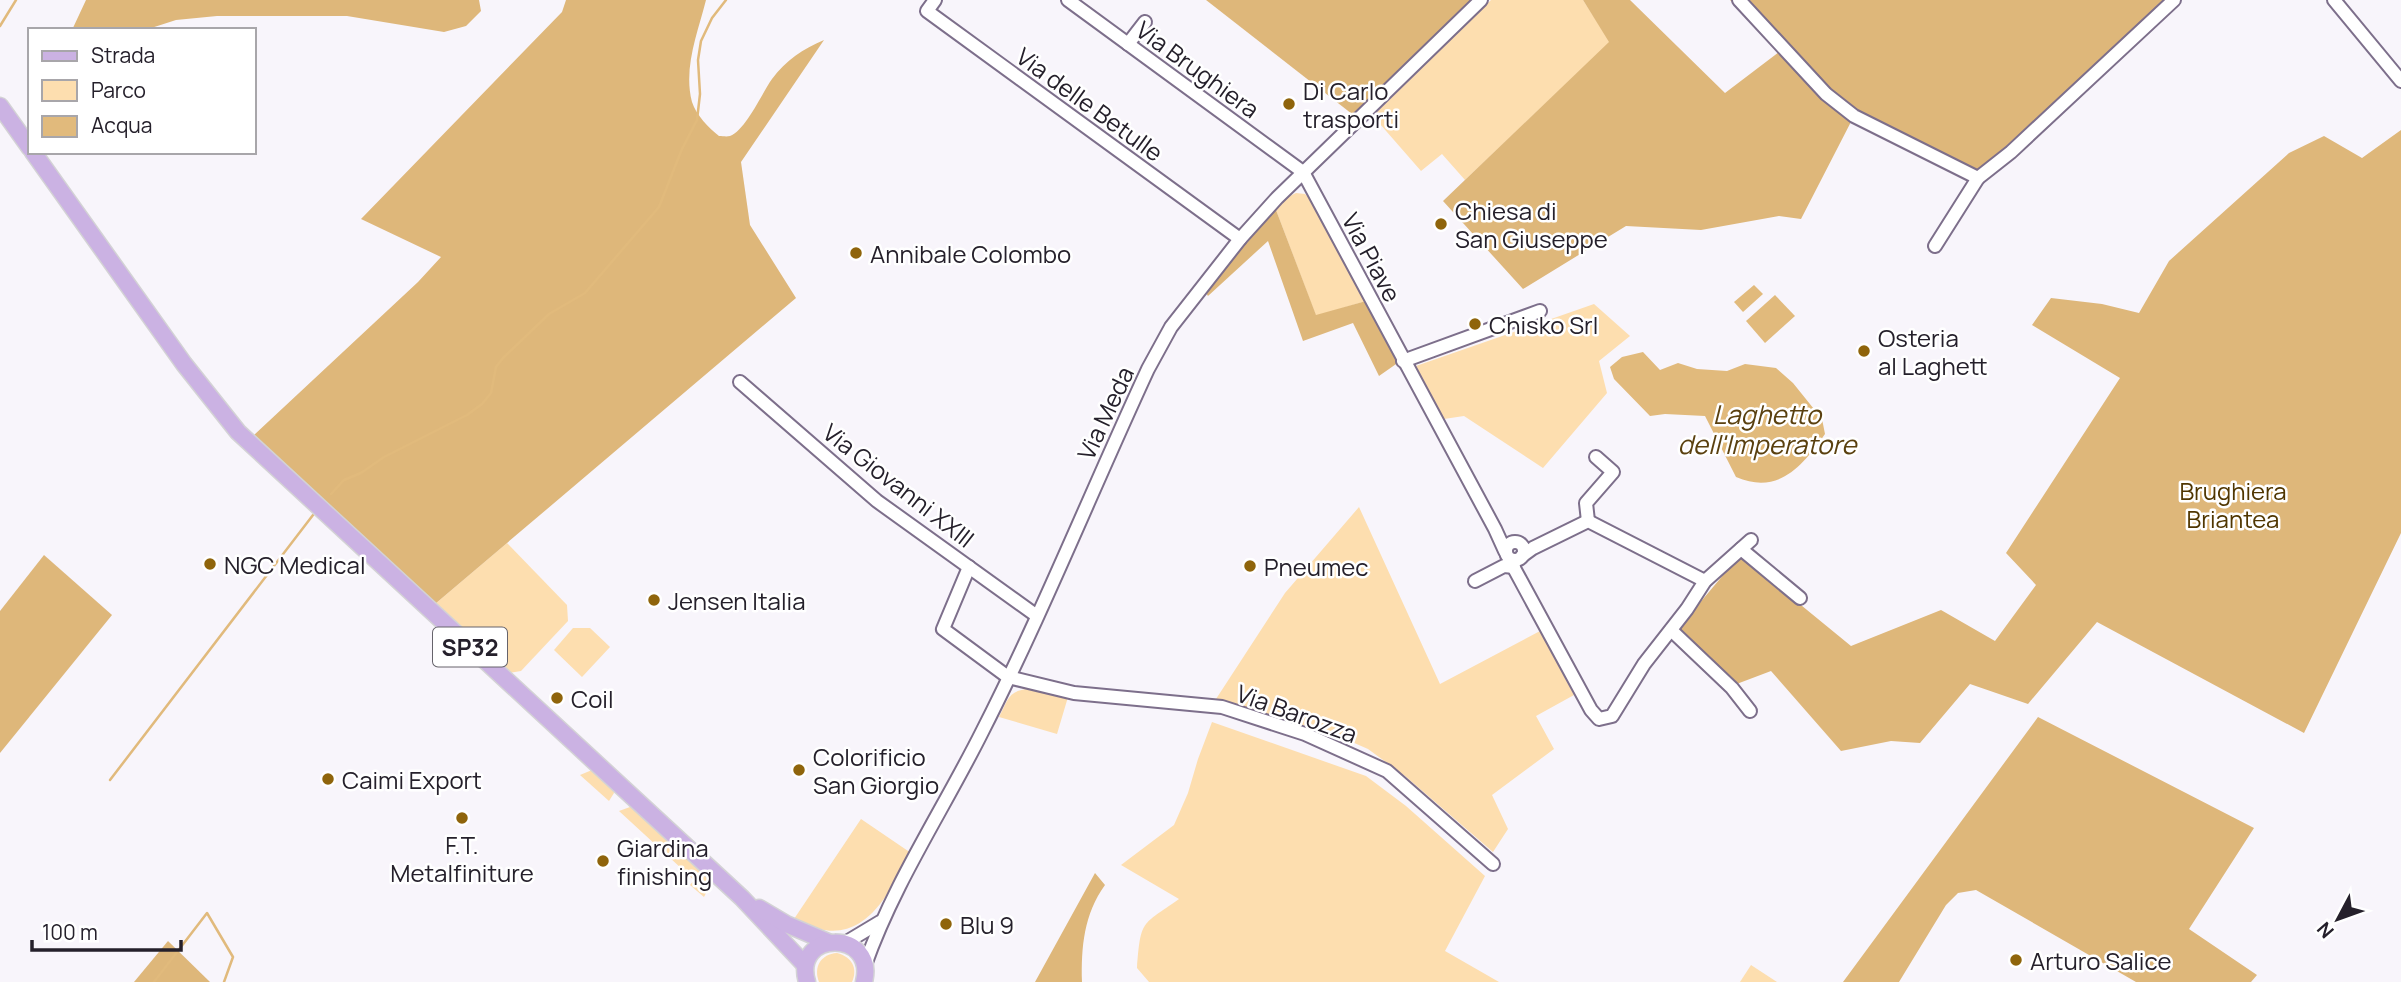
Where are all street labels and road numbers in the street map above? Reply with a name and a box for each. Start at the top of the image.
street label: Via Brughiera [1130,13,1266,125]
street label: Via delle Betulle [1010,40,1170,168]
street label: Via Piave [1335,207,1409,307]
street label: Via Meda [1069,361,1141,465]
street label: Via Giovanni XXIII [816,415,982,555]
road number: SP32 [433,628,507,666]
street label: Via Barozza [1232,676,1362,750]

